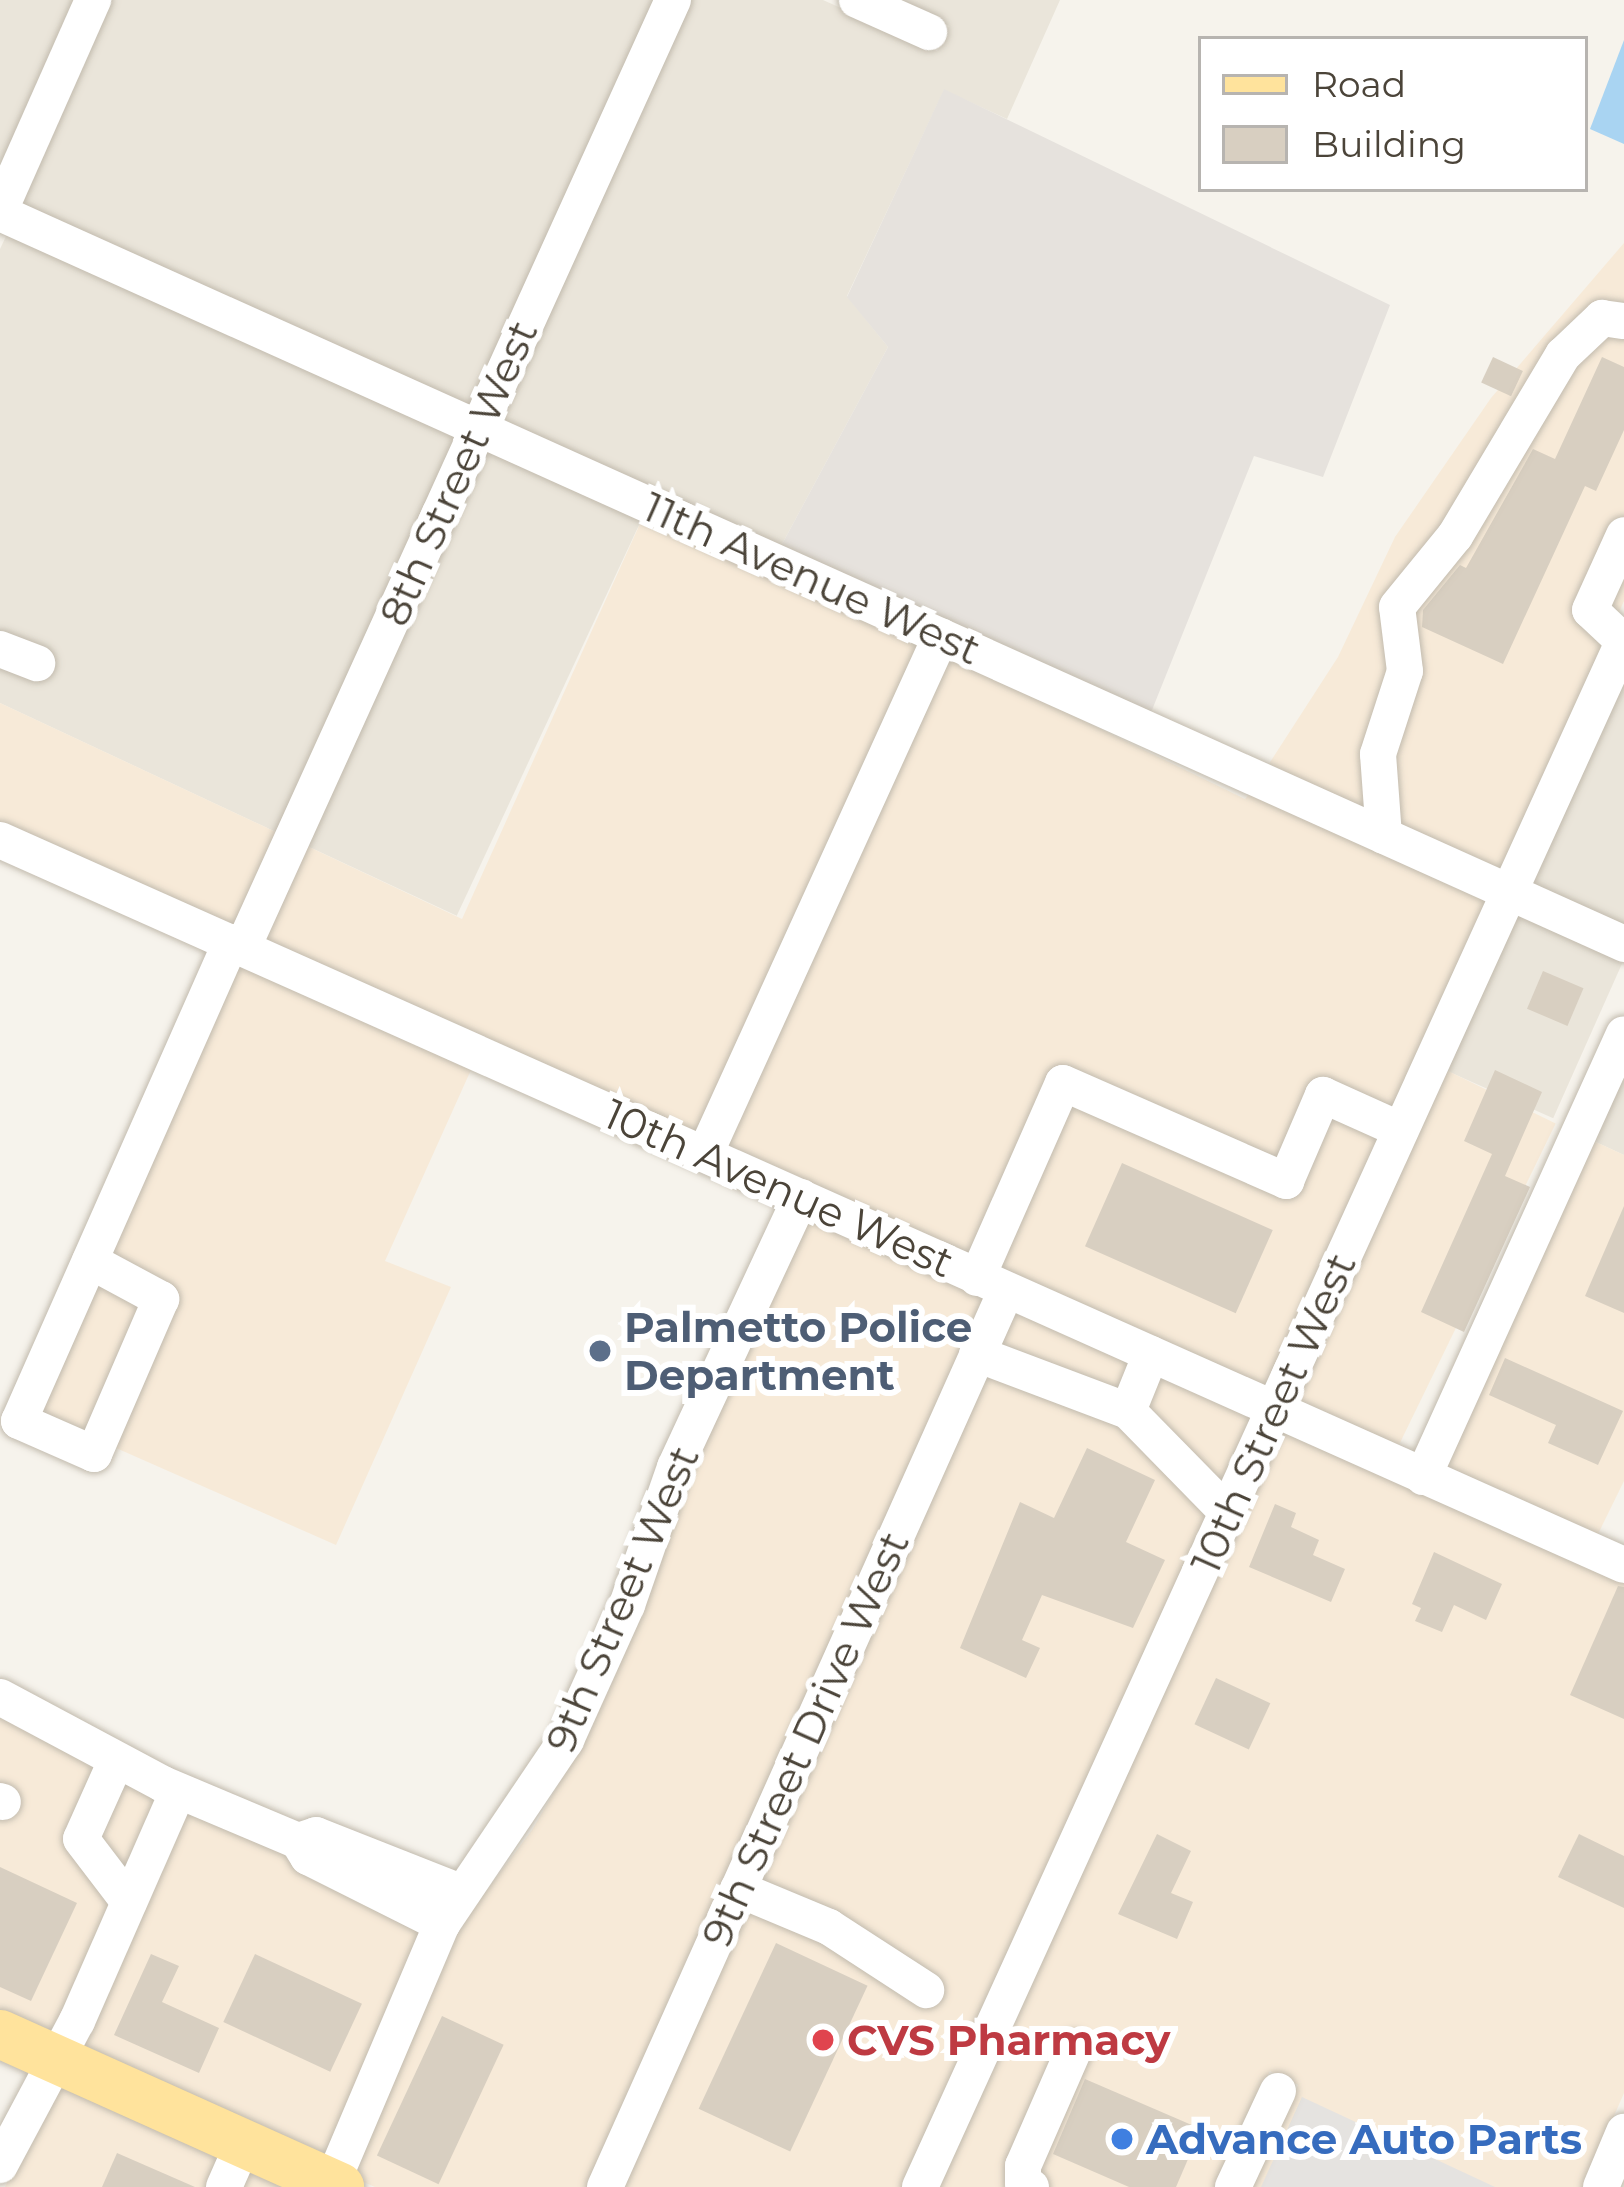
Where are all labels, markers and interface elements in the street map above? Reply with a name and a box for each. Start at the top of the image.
legend [1198,36,1588,192]
text: Road [1312,62,1406,106]
text: Building [1312,122,1466,166]
street label: 8th Street West [368,313,548,633]
street label: 11th Avenue West [636,481,988,675]
street label: 10th Avenue West [597,1088,961,1288]
street label: 10th Street West [1180,1245,1366,1581]
place label: Palmetto Police Department [624,1302,972,1400]
marker: Palmetto Police Department [587,1338,613,1364]
street label: 9th Street West [535,1438,709,1760]
street label: 9th Street Drive West [691,1524,919,1954]
place label: CVS Pharmacy [847,2015,1170,2065]
marker: CVS Pharmacy [810,2027,836,2053]
place label: Advance Auto Parts [1146,2114,1582,2164]
marker: Advance Auto Parts [1109,2126,1135,2152]

